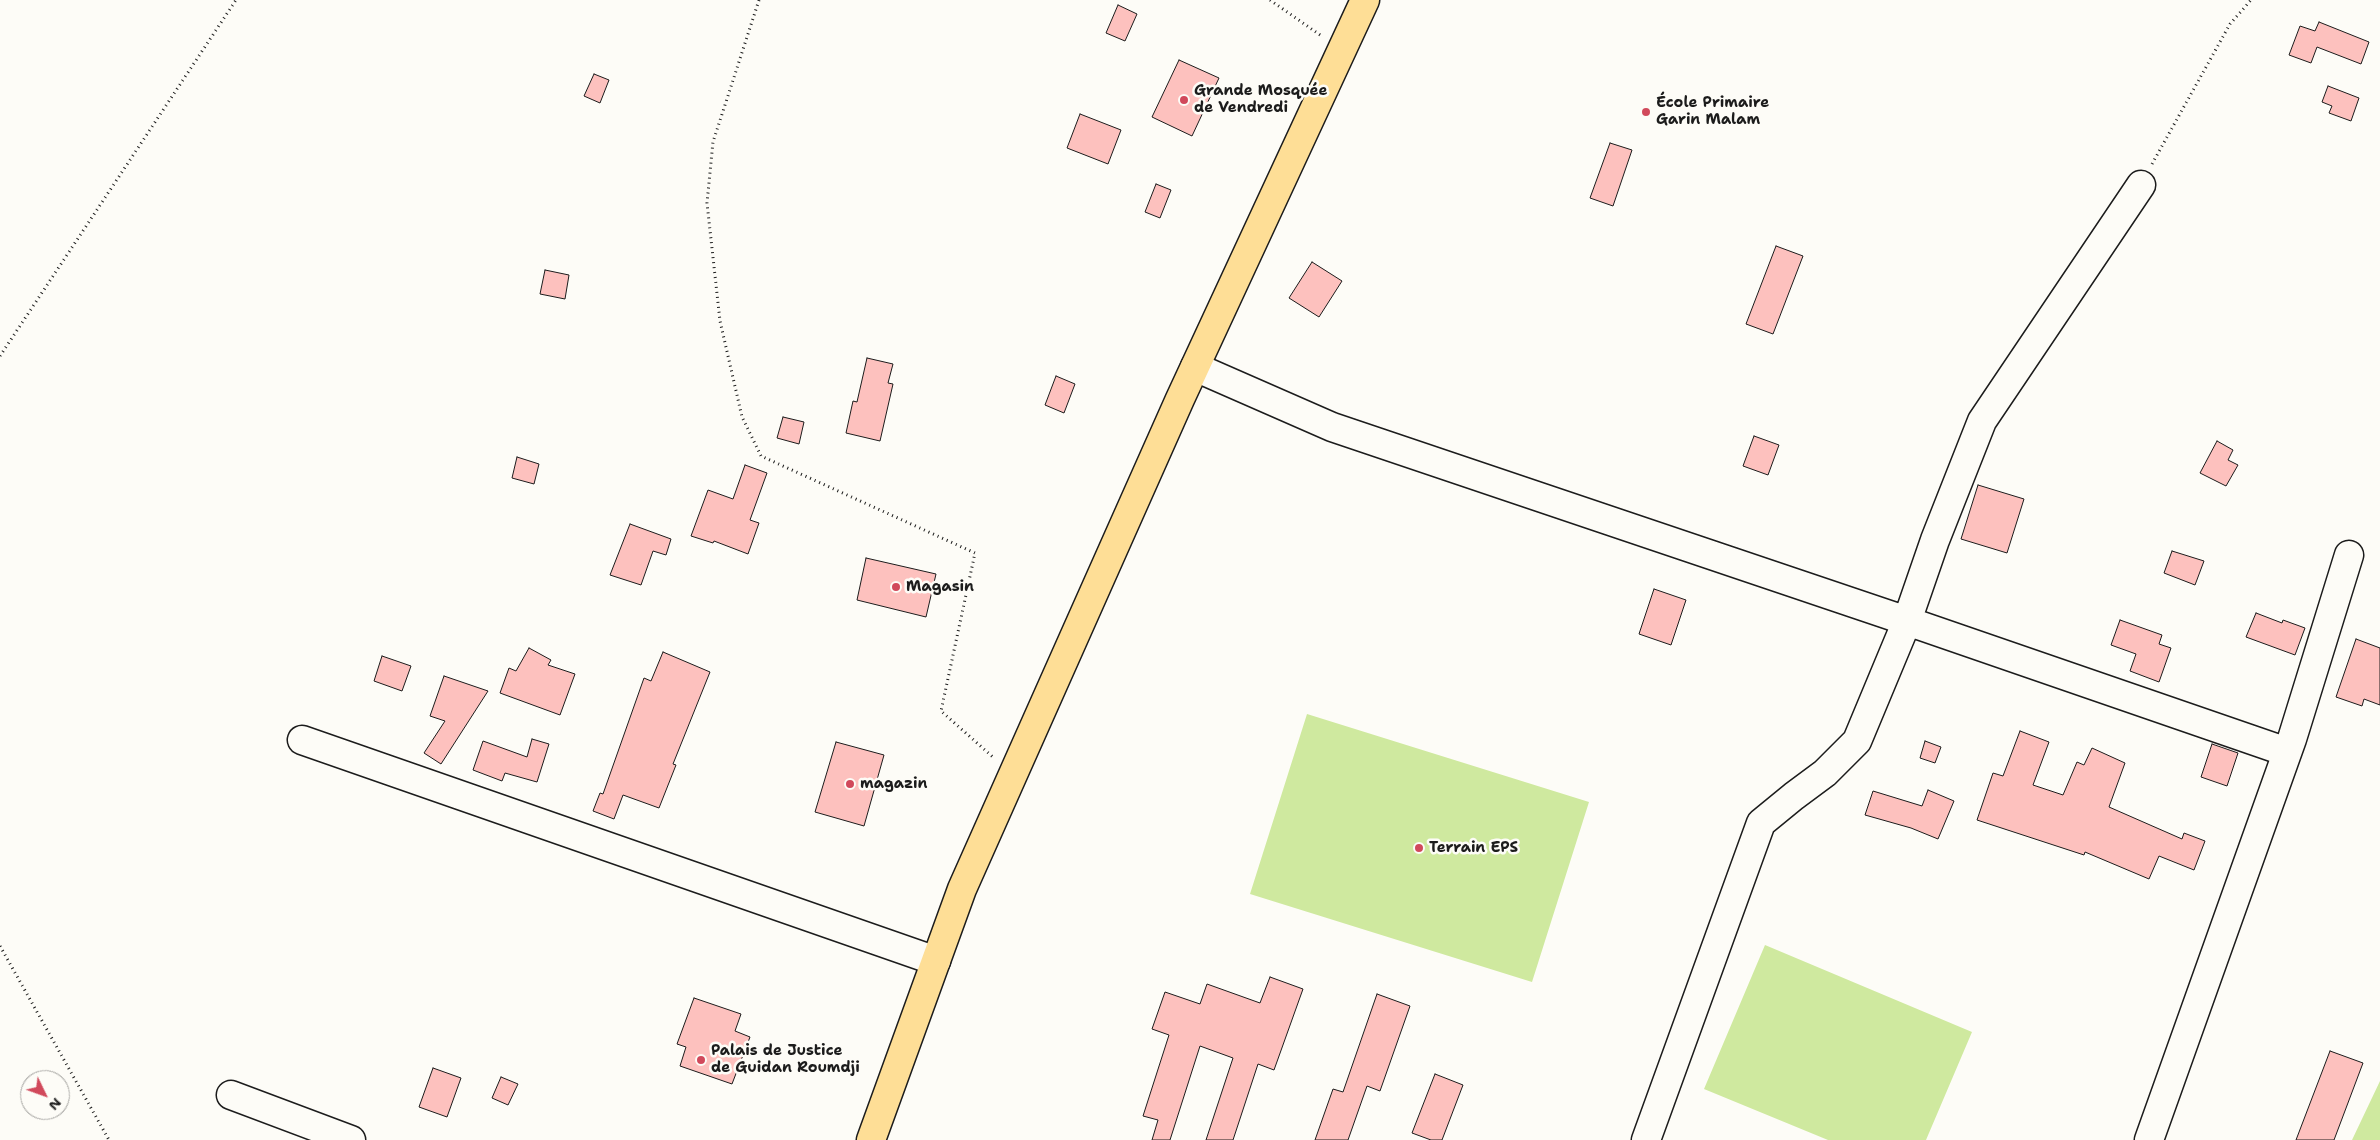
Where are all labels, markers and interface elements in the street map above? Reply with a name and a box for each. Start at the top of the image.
place label: Grande Mosquée de Vendredi [1194,82,1328,117]
marker: Grande Mosquée de Vendredi [1178,94,1190,106]
place label: École Primaire Garin Malam [1656,94,1769,129]
marker: École Primaire Garin Malam [1640,106,1652,118]
place label: Magasin [906,578,974,596]
marker: Magasin [890,581,902,593]
place label: magazin [860,775,927,793]
marker: magazin [844,778,856,790]
place label: Terrain EPS [1429,839,1518,857]
marker: Terrain EPS [1413,842,1425,854]
place label: Palais de Justice de Guidan Roumdji [711,1042,860,1077]
marker: Palais de Justice de Guidan Roumdji [695,1054,707,1066]
north arrow [20,1070,70,1120]
text: N [45,1094,66,1115]

